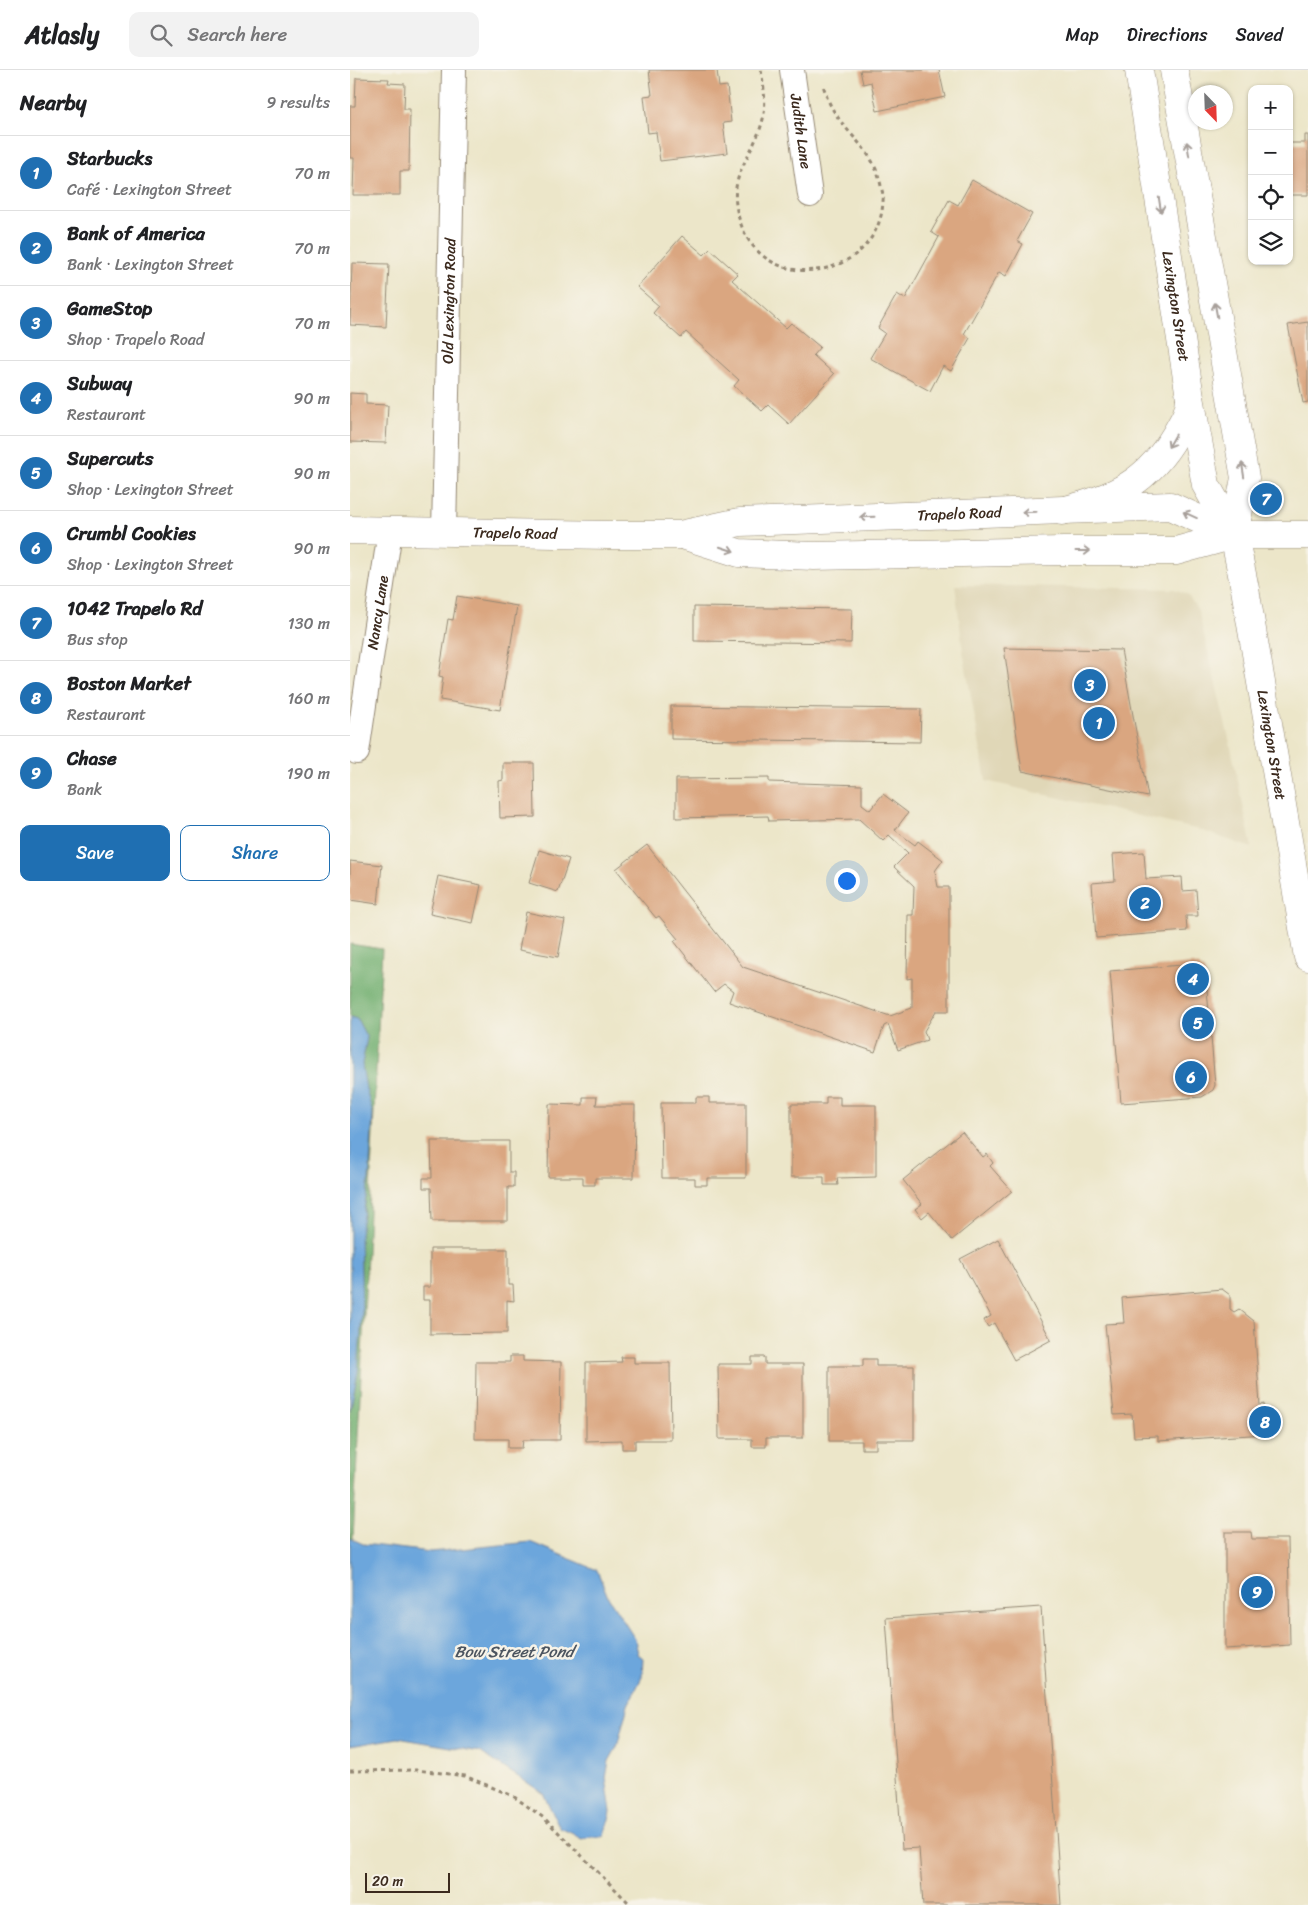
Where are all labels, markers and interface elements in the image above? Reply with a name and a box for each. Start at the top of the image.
search box [129,12,479,57]
text: Atlasly [25,14,99,56]
text: Search here [187,18,287,51]
text: Map [1066,19,1099,51]
text: Directions [1127,19,1208,51]
text: Saved [1236,19,1283,51]
icon: search [147,21,175,49]
text: Nearby [20,84,86,122]
north arrow [1188,85,1233,130]
map controls [1248,85,1293,265]
button: + [1248,85,1293,130]
text: 9 results [266,88,330,117]
street label: Judith Lane [782,91,819,171]
button: − [1248,130,1293,175]
text: Starbucks [67,142,152,175]
one-way arrow [1182,142,1192,158]
text: 1 [33,159,39,188]
text: 70 m [294,159,330,188]
text: Café · Lexington Street [67,175,232,204]
button: locate [1248,175,1293,220]
one-way arrow [1155,196,1165,212]
text: Bank of America [67,217,205,250]
button: layers [1248,220,1293,265]
text: 2 [31,234,41,263]
text: 70 m [294,234,330,263]
street label: Old Lexington Road [435,237,463,364]
street label: Lexington Street [1154,249,1197,364]
text: Bank · Lexington Street [67,250,234,279]
text: GameStop [67,292,152,325]
one-way arrow [1211,302,1220,318]
text: 3 [32,309,40,338]
text: 70 m [294,309,330,338]
text: Shop · Trapelo Road [67,325,204,354]
text: Subway [67,367,132,400]
text: 4 [31,384,41,413]
text: 90 m [294,384,330,413]
text: Restaurant [67,400,146,429]
one-way arrow [1166,434,1176,448]
text: Supercuts [67,442,153,475]
text: 5 [31,459,41,488]
text: 90 m [294,459,330,488]
one-way arrow [1238,462,1248,478]
text: Shop · Lexington Street [67,475,234,504]
pin: 7 [1250,480,1282,518]
street label: Trapelo Road [917,499,1003,528]
one-way arrow [1022,507,1038,517]
one-way arrow [1183,509,1198,519]
one-way arrow [859,513,875,522]
text: Crumbl Cookies [67,517,196,550]
street label: Trapelo Road [473,519,558,547]
text: 6 [31,534,41,563]
text: 90 m [294,534,330,563]
one-way arrow [718,545,734,555]
one-way arrow [1075,546,1091,556]
text: Shop · Lexington Street [67,550,234,579]
street label: Nancy Lane [359,574,396,652]
text: 1042 Trapelo Rd [67,592,202,625]
text: 7 [31,609,41,638]
text: 130 m [288,609,330,638]
text: Bus stop [67,625,128,654]
pin: 3 [1074,666,1106,704]
text: Boston Market [67,667,191,700]
text: 8 [31,684,41,713]
text: 160 m [287,684,330,713]
street label: Lexington Street [1249,688,1294,803]
text: Restaurant [67,700,146,729]
pin: 1 [1083,704,1115,742]
text: Chase [67,742,117,775]
text: 9 [31,759,41,788]
text: 190 m [287,759,330,788]
text: Bank [67,775,102,804]
button: Save [20,825,170,881]
button: Share [180,825,330,881]
your location [834,868,860,894]
pin: 2 [1129,884,1161,922]
pin: 4 [1177,960,1209,998]
pin: 5 [1182,1004,1214,1042]
pin: 6 [1175,1058,1207,1096]
pin: 8 [1249,1403,1281,1441]
pin: 9 [1241,1573,1273,1611]
water label: Bow Street Pond [454,1637,578,1666]
text: 20 m [372,1869,403,1894]
scale bar [365,1870,450,1893]

